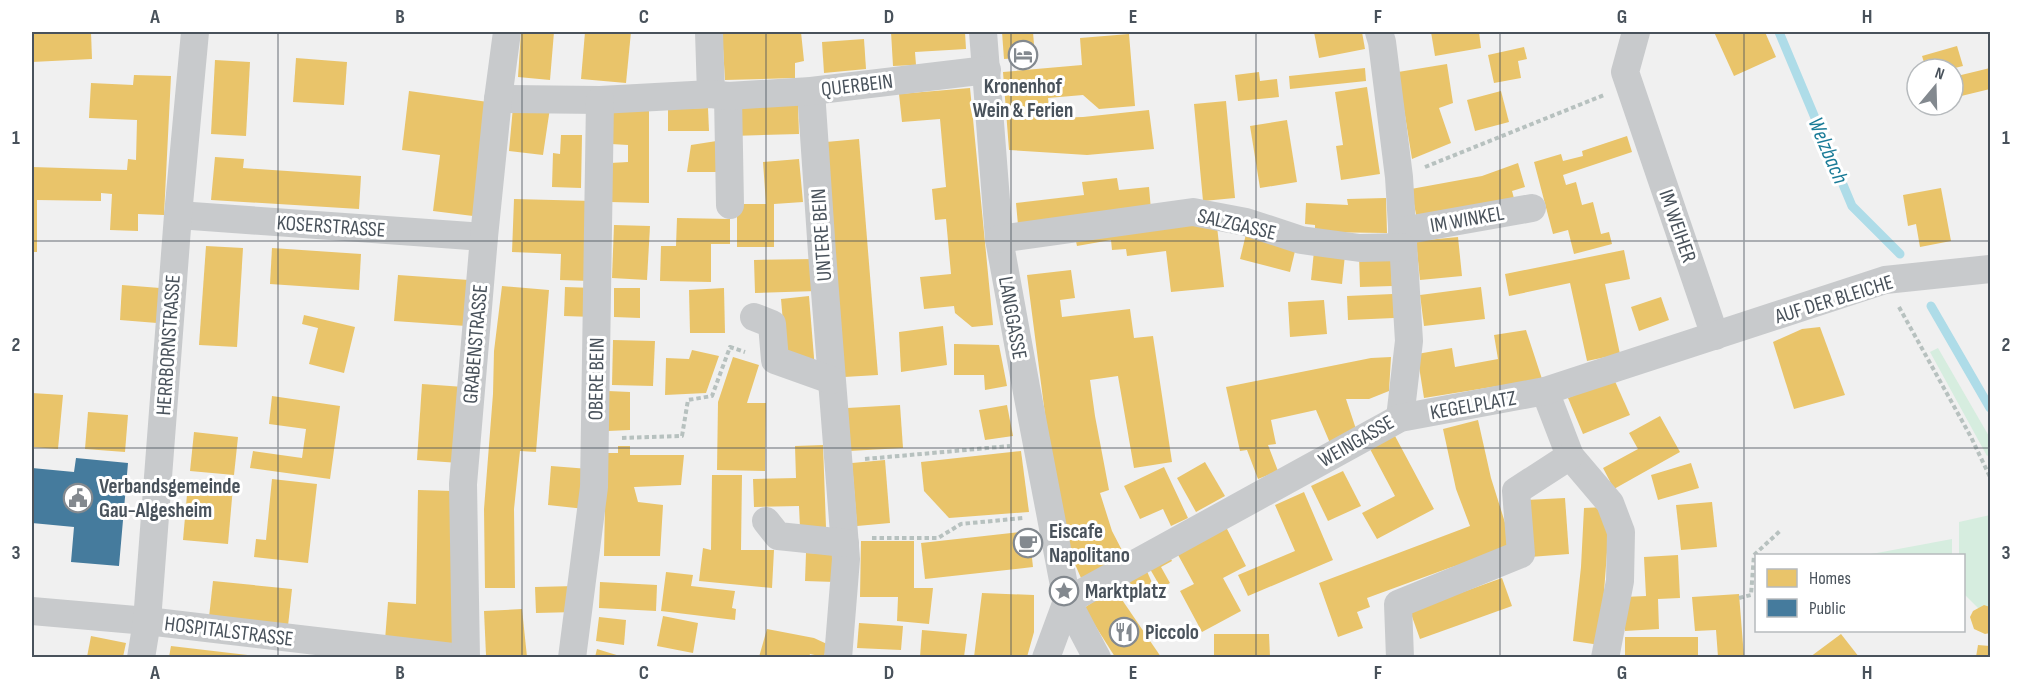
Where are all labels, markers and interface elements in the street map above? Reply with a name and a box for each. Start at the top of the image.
text: A [149,5,160,29]
text: B [395,5,405,29]
text: C [639,5,649,29]
text: D [884,5,894,29]
text: E [1129,5,1137,29]
text: F [1374,5,1382,29]
text: G [1617,5,1627,29]
text: H [1862,5,1872,29]
hotel icon: Kronenhof Wein & Ferien [1007,39,1039,71]
north arrow [1905,57,1965,117]
text: N [1932,64,1947,85]
street label: QUERBEIN [820,69,894,102]
place label: Kronenhof Wein & Ferien [973,74,1073,123]
water label: Welzbach [1802,113,1854,188]
text: 1 [12,126,20,150]
text: 1 [2002,126,2010,150]
street label: IM WEIHER [1653,186,1702,266]
street label: UNTERE BEIN [806,188,837,282]
street label: IM WINKEL [1428,201,1506,238]
street label: SALZGASSE [1195,203,1279,246]
street label: KOSERSTRASSE [276,210,386,243]
street label: AUF DER BLEICHE [1771,270,1896,330]
street label: HERRBORNSTRASSE [151,274,186,416]
street label: LANGGASSE [993,275,1032,362]
street label: GRABENSTRASSE [458,283,493,405]
text: 2 [12,333,20,357]
text: 2 [2002,333,2010,357]
street label: OBERE BEIN [583,337,610,421]
street label: KEGELPLATZ [1428,386,1518,425]
street label: WEINGASSE [1314,410,1398,473]
place label: Verbandsgemeinde Gau-Algesheim [99,474,240,523]
public building icon: Verbandsgemeinde Gau-Algesheim [62,482,94,514]
place label: Eiscafe Napolitano [1049,519,1130,568]
cafe icon: Eiscafe Napolitano [1012,527,1044,559]
text: 3 [12,541,21,565]
text: 3 [2002,541,2011,565]
legend [1755,554,1965,632]
text: Homes [1809,568,1851,589]
place icon: Marktplatz [1048,575,1080,607]
place label: Marktplatz [1085,579,1166,604]
text: Public [1809,598,1846,619]
street label: HOSPITALSTRASSE [163,611,295,652]
restaurant icon: Piccolo [1108,616,1140,648]
place label: Piccolo [1145,620,1199,645]
text: A [149,661,160,685]
text: B [395,661,405,685]
text: C [639,661,649,685]
text: D [884,661,894,685]
text: E [1129,661,1137,685]
text: F [1374,661,1382,685]
text: G [1617,661,1627,685]
text: H [1862,661,1872,685]

